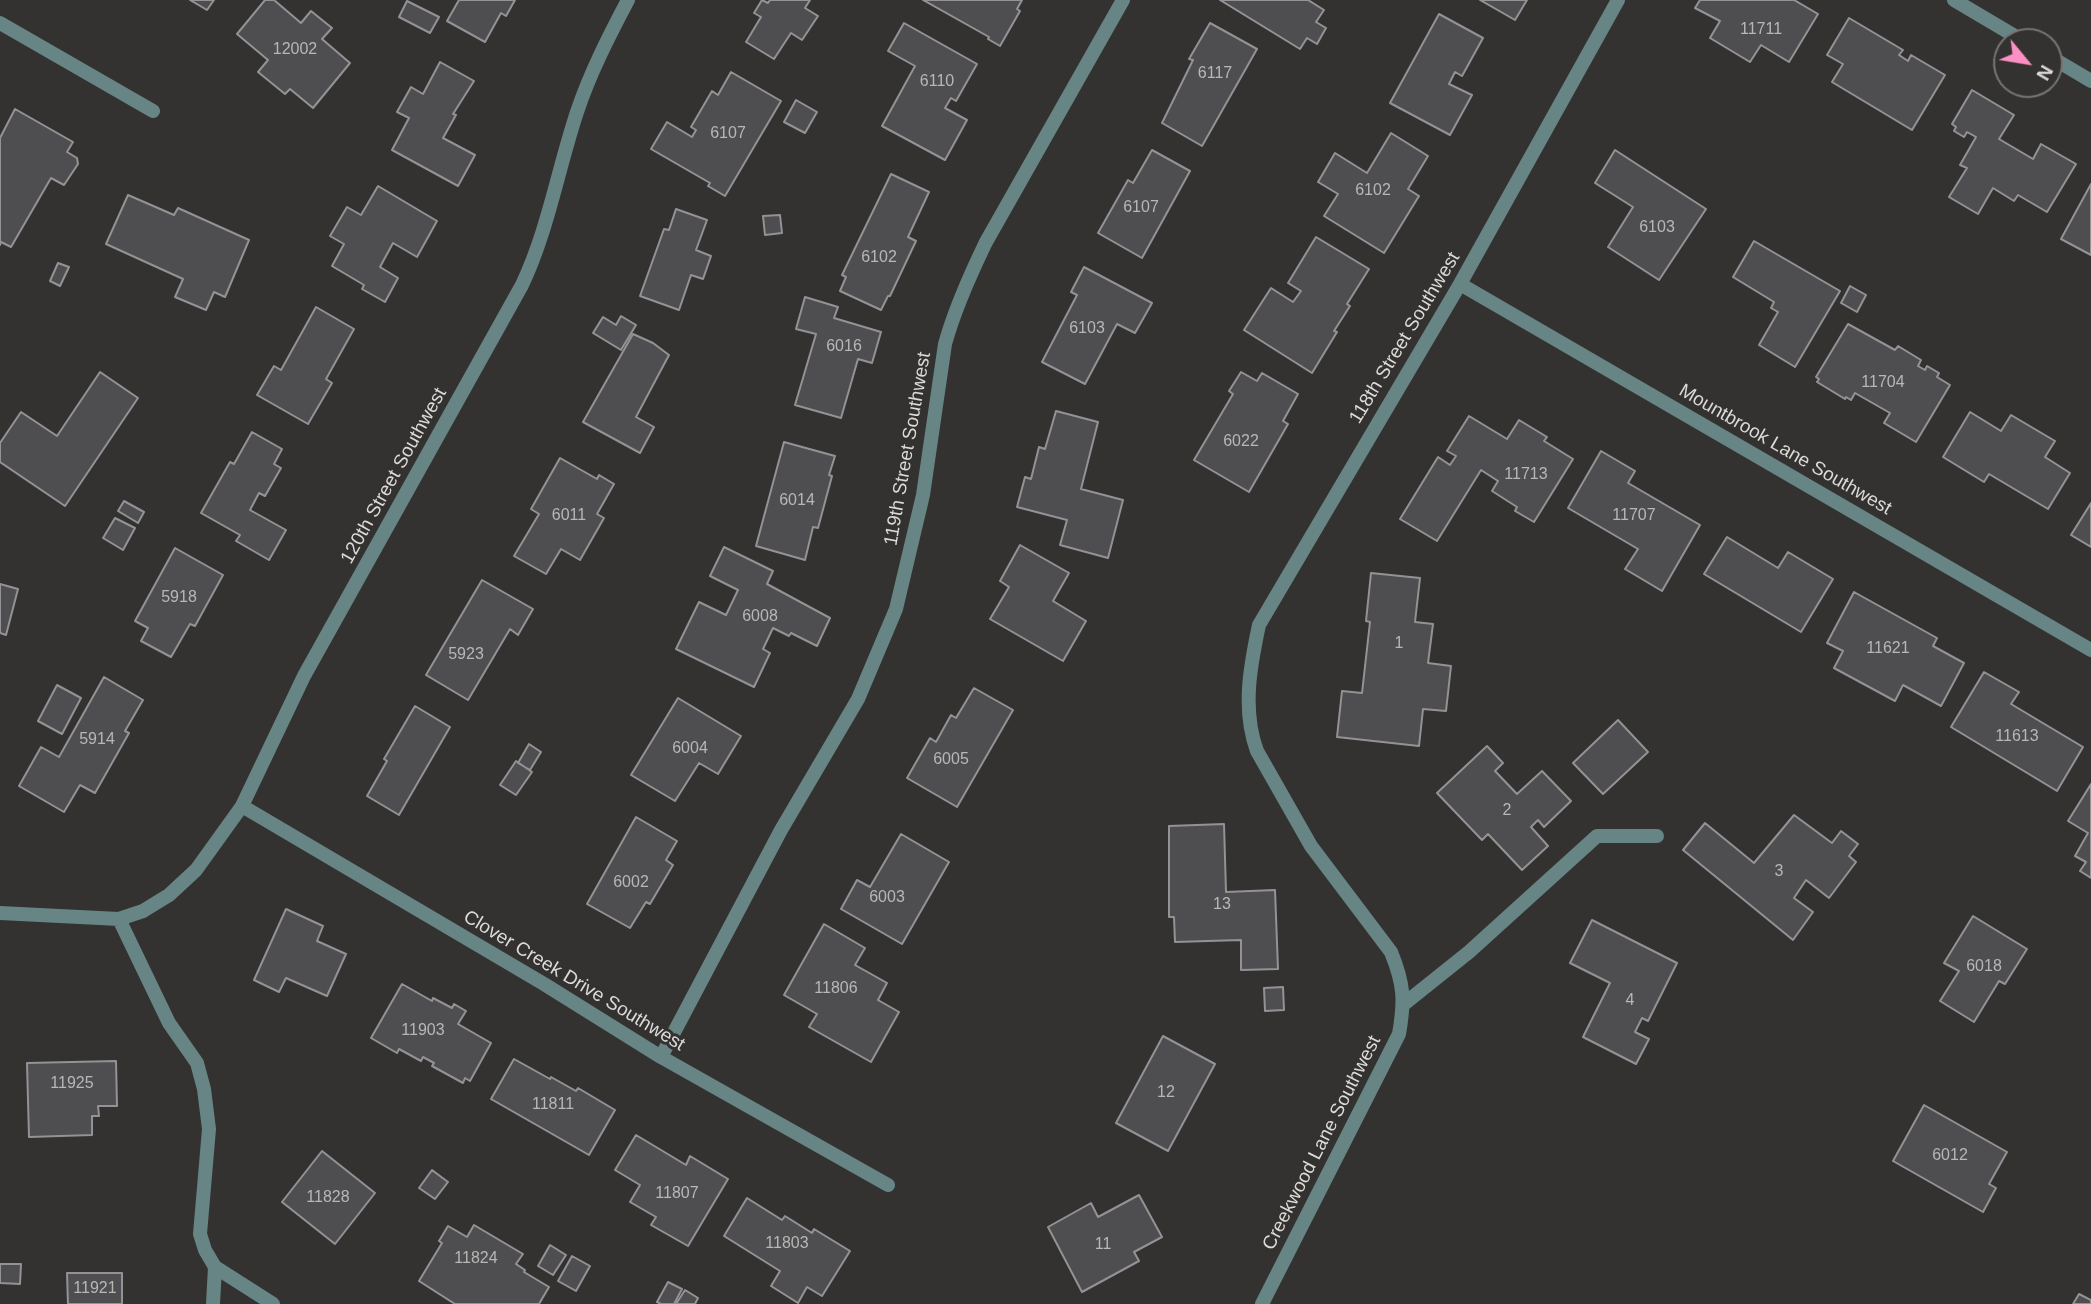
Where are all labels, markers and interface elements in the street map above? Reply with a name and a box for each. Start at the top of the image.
house number: 11711 [1740,20,1782,40]
north arrow [1993,28,2063,98]
house number: 12002 [273,40,317,60]
text: N [2032,62,2057,84]
house number: 6117 [1198,64,1232,84]
house number: 6110 [920,72,954,92]
house number: 6107 [710,124,746,144]
house number: 6102 [1355,181,1391,201]
house number: 6107 [1123,198,1159,218]
house number: 6103 [1639,218,1675,238]
house number: 6102 [861,248,897,268]
street label: 118th Street Southwest [1345,248,1465,428]
house number: 6103 [1069,319,1105,339]
house number: 6016 [826,337,862,357]
street label: 119th Street Southwest [880,350,936,548]
house number: 11704 [1861,373,1905,393]
street label: Mountbrook Lane Southwest [1675,380,1895,520]
street label: 120th Street Southwest [336,384,452,568]
house number: 6022 [1223,432,1259,452]
house number: 11713 [1504,465,1548,485]
house number: 6014 [779,491,815,511]
house number: 6011 [552,506,586,526]
house number: 11707 [1612,506,1656,526]
house number: 5918 [161,588,197,608]
house number: 6008 [742,607,778,627]
house number: 1 [1395,634,1403,654]
house number: 11621 [1866,639,1910,659]
house number: 5923 [448,645,484,665]
house number: 11613 [1995,727,2039,747]
house number: 5914 [79,730,115,750]
house number: 6004 [672,739,708,759]
house number: 6005 [933,750,969,770]
house number: 2 [1503,801,1511,821]
house number: 3 [1775,862,1783,882]
house number: 6002 [613,873,649,893]
house number: 6003 [869,888,905,908]
house number: 13 [1213,895,1231,915]
street label: Clover Creek Drive Southwest [459,906,689,1056]
house number: 6018 [1966,957,2002,977]
house number: 11806 [814,979,858,999]
house number: 4 [1626,991,1634,1011]
house number: 11903 [401,1021,445,1041]
street label: Creekwood Lane Southwest [1258,1032,1386,1254]
house number: 11925 [50,1074,94,1094]
house number: 12 [1157,1083,1175,1103]
house number: 11811 [532,1095,574,1115]
house number: 6012 [1932,1146,1968,1166]
house number: 11807 [655,1184,699,1204]
house number: 11828 [306,1188,350,1208]
house number: 11803 [765,1234,809,1254]
house number: 11 [1095,1235,1111,1255]
house number: 11824 [454,1249,498,1269]
house number: 11921 [73,1279,117,1299]

